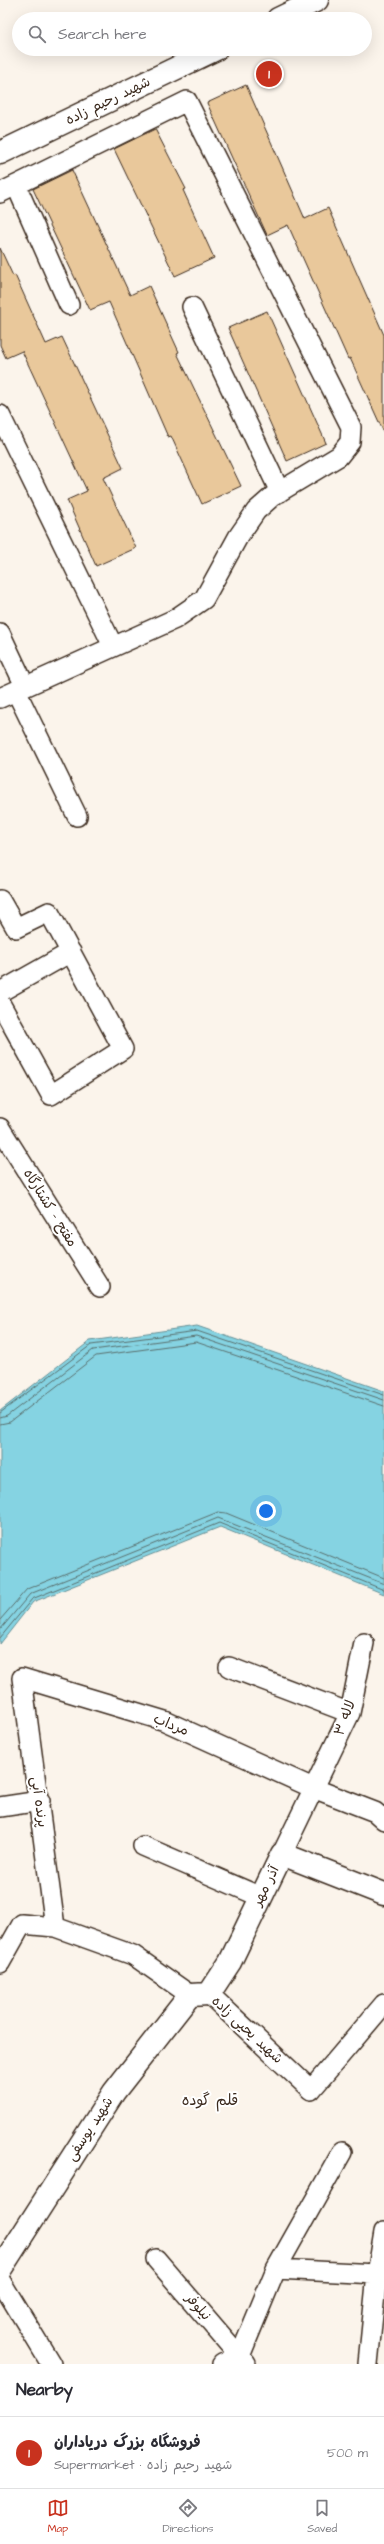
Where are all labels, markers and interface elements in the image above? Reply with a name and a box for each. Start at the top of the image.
search box [12,12,372,56]
icon: search [26,23,48,45]
text: Search here [58,24,147,45]
pin: 1 [256,59,282,89]
street label: شهید رحیم زاده [62,72,154,130]
street label: مفتح - کشتارگاه [18,1165,82,1251]
your location [256,1501,276,1521]
street label: لاله ۳ [329,1697,361,1739]
street label: مرداب [150,1709,192,1741]
street label: پرنده آبی [26,1775,52,1829]
street label: آذر مهر [247,1862,285,1910]
street label: شهید یحیی زاده [207,1992,287,2068]
district label: قلم گوده [182,2090,238,2112]
street label: شهید یوسفی [62,2093,118,2165]
street label: نیلوفر [180,2288,216,2325]
text: Nearby [16,2378,73,2402]
text: فروشگاه بزرگ دریاداران [54,2432,201,2453]
text: 1 [28,2444,30,2462]
text: 500 m [327,2444,368,2462]
text: Supermarket · شهید رحیم زاده [54,2456,232,2474]
tab: Map [47,2497,69,2536]
tab: Directions [162,2497,214,2536]
tab: Saved [307,2497,337,2536]

